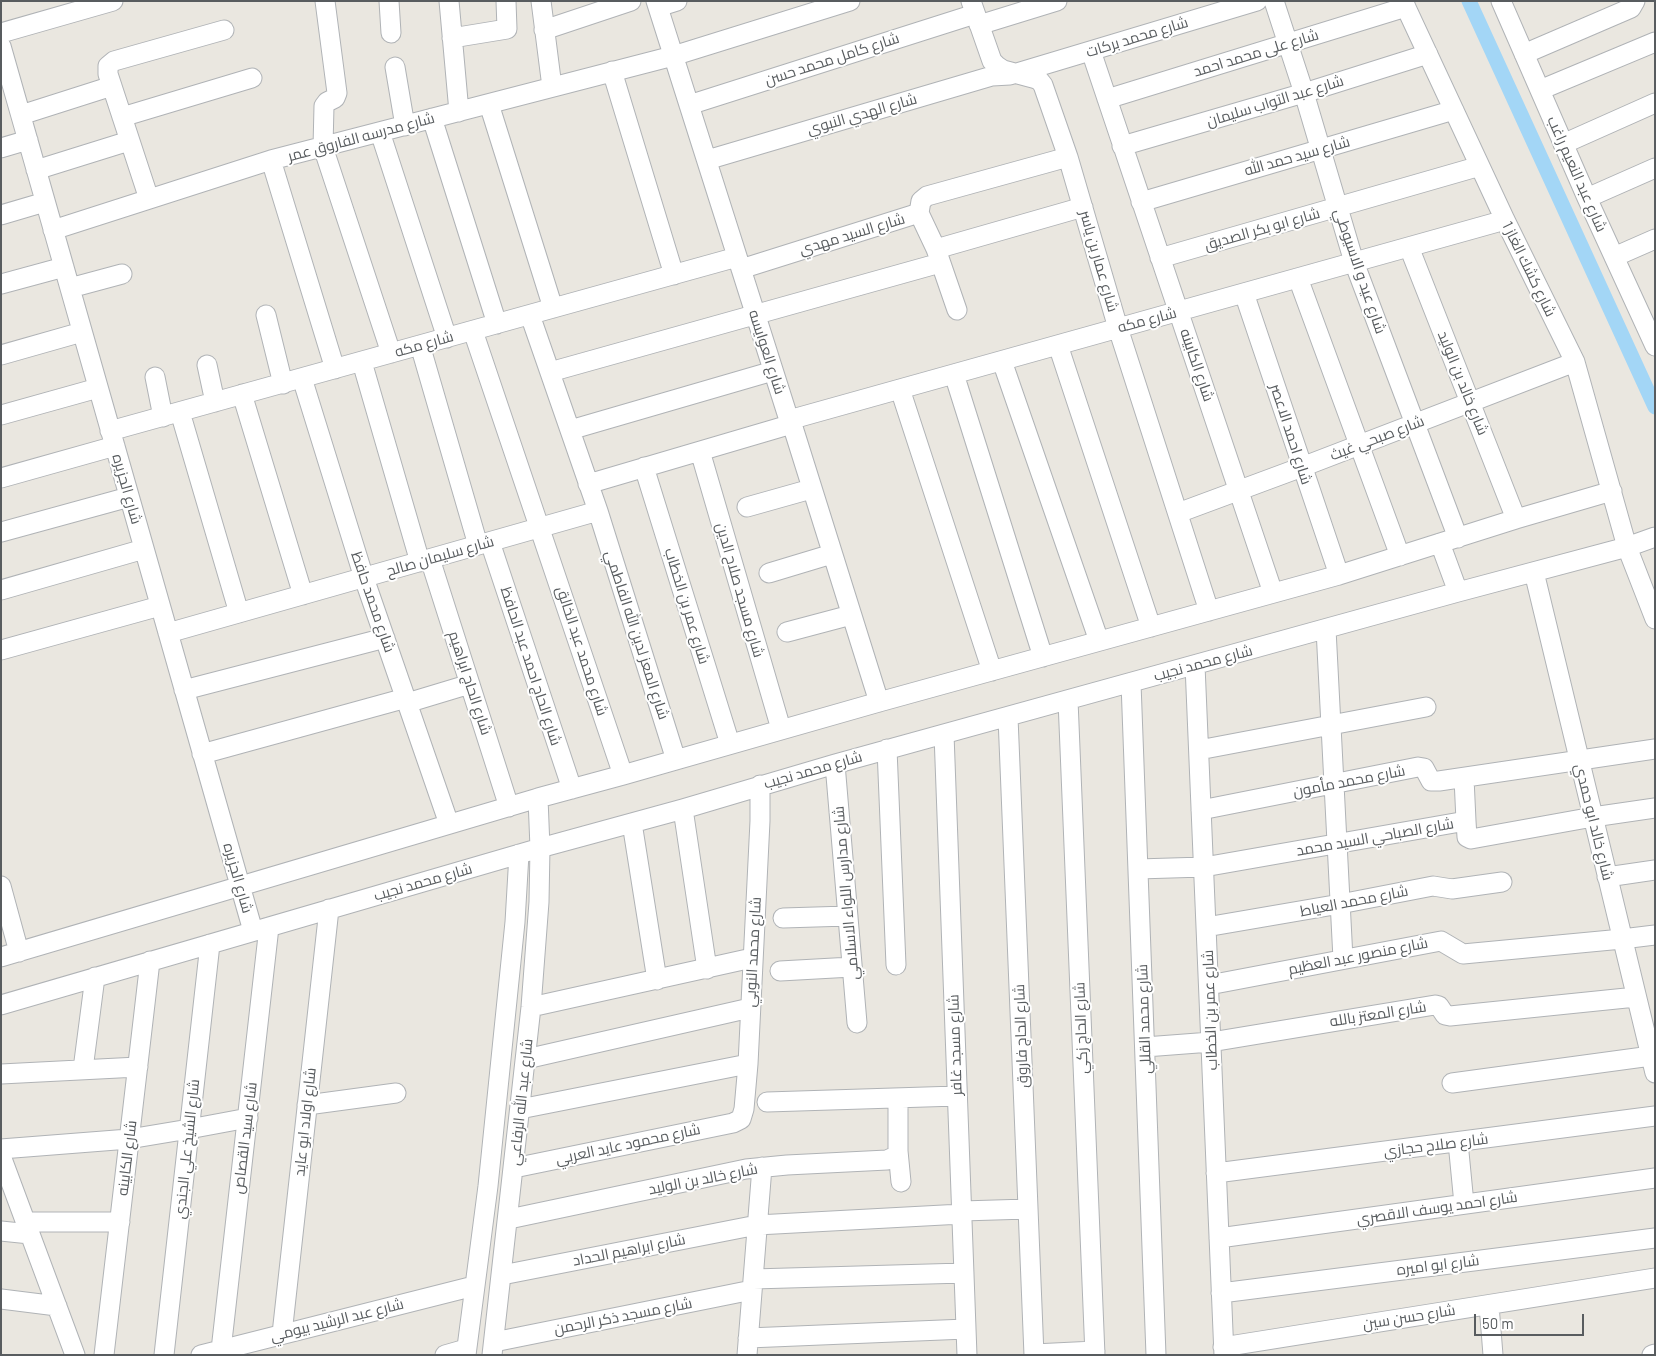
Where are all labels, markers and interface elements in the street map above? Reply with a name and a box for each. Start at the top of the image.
street label: شارع محمد بركات [1084,13,1190,61]
street label: شارع على محمد احمد [1191,25,1321,81]
street label: شارع كامل محمد حسن [763,29,901,89]
street label: شارع عبد التواب سليمان [1204,72,1346,130]
street label: شارع الهدي النبوي [805,90,919,138]
street label: شارع مدرسه الفاروق عمر [286,109,436,165]
street label: شارع عبد النعيم راغب [1543,113,1611,235]
street label: شارع سيد حمد الله [1242,132,1352,180]
street label: شارع ابو بكر الصديق [1202,204,1322,254]
street label: شارع عيد و الاسيوطي [1330,206,1390,336]
street label: شارع عمار بن ياسر [1076,208,1122,314]
street label: شارع السيد مهدي [797,209,907,259]
street label: شارع كشك الغاز 1 [1498,218,1560,320]
street label: شارع مكه [1116,304,1178,336]
street label: شارع العوايسه [745,307,789,397]
street label: شارع الكابينه [1176,326,1218,404]
street label: شارع مكه [393,327,455,361]
street label: شارع خالد بن الوليد [1434,328,1492,438]
street label: شارع احمد الاعصر [1266,381,1316,487]
street label: شارع صبحي غيث [1327,412,1427,464]
street label: شارع الجزيره [108,452,146,526]
street label: شارع مسجد صلاح الدين [712,521,768,659]
street label: شارع سليمان صالح [384,532,496,580]
street label: شارع عمر بن الخطاب [661,546,713,666]
street label: شارع المعز لدين الله الفاطمي [601,548,673,722]
street label: شارع محمد حافظ [347,549,399,655]
street label: شارع الحاج احمد عبد الحافظ [497,584,565,748]
street label: شارع محمد عبد الخالق [553,584,611,718]
street label: شارع الحاج ابراهيم [445,629,495,737]
street label: شارع محمد نجيب [1152,641,1254,685]
street label: شارع محمد نجيب [762,747,864,793]
street label: شارع محمد مأمون [1291,761,1407,801]
street label: شارع خالد ابو حمدي [1571,762,1617,882]
street label: شارع مدارس اللواء الاسلامي [829,805,863,981]
street label: شارع الصباحي السيد محمد [1295,814,1455,860]
street label: شارع الجزيره [219,841,257,915]
street label: شارع محمد نجيب [372,859,474,905]
street label: شارع محمد العياط [1298,882,1410,920]
street label: شارع محمد النوبي [741,896,765,1008]
street label: شارع منصور عبد العظيم [1287,934,1429,978]
street label: شارع عمر بن الخطاب [1199,949,1221,1071]
street label: شارع محمد القللي [1133,964,1155,1074]
street label: شارع الحاج زكي [1070,982,1092,1074]
street label: شارع الحاج فاروق [1010,984,1032,1088]
street label: شارع مسجد غافر [944,994,966,1096]
street label: شارع المعتز بالله [1328,997,1428,1031]
street label: شارع عبد الله الرفاعي [505,1038,537,1166]
street label: شارع اولاد ابو عايد [290,1067,320,1177]
street label: شارع الشيخ علي الجندي [171,1078,203,1220]
street label: شارع سيد القصاص [229,1081,261,1195]
street label: شارع الكابينه [113,1119,141,1197]
street label: شارع محمود عايد العربي [554,1120,702,1168]
street label: شارع صلاح حجازي [1383,1130,1489,1160]
street label: شارع خالد بن الوليد [647,1160,759,1198]
street label: شارع احمد يوسف الاقصري [1355,1188,1519,1228]
street label: شارع ابراهيم الحداد [571,1230,687,1270]
street label: شارع ابو اميره [1396,1251,1480,1279]
street label: شارع مسجد ذكر الرحمن [552,1294,694,1338]
street label: شارع عبد الرشيد بيومي [268,1295,406,1345]
street label: شارع حسن سين [1361,1301,1457,1333]
scale bar [1476,1304,1586,1336]
text: 50 m [1482,1314,1514,1332]

